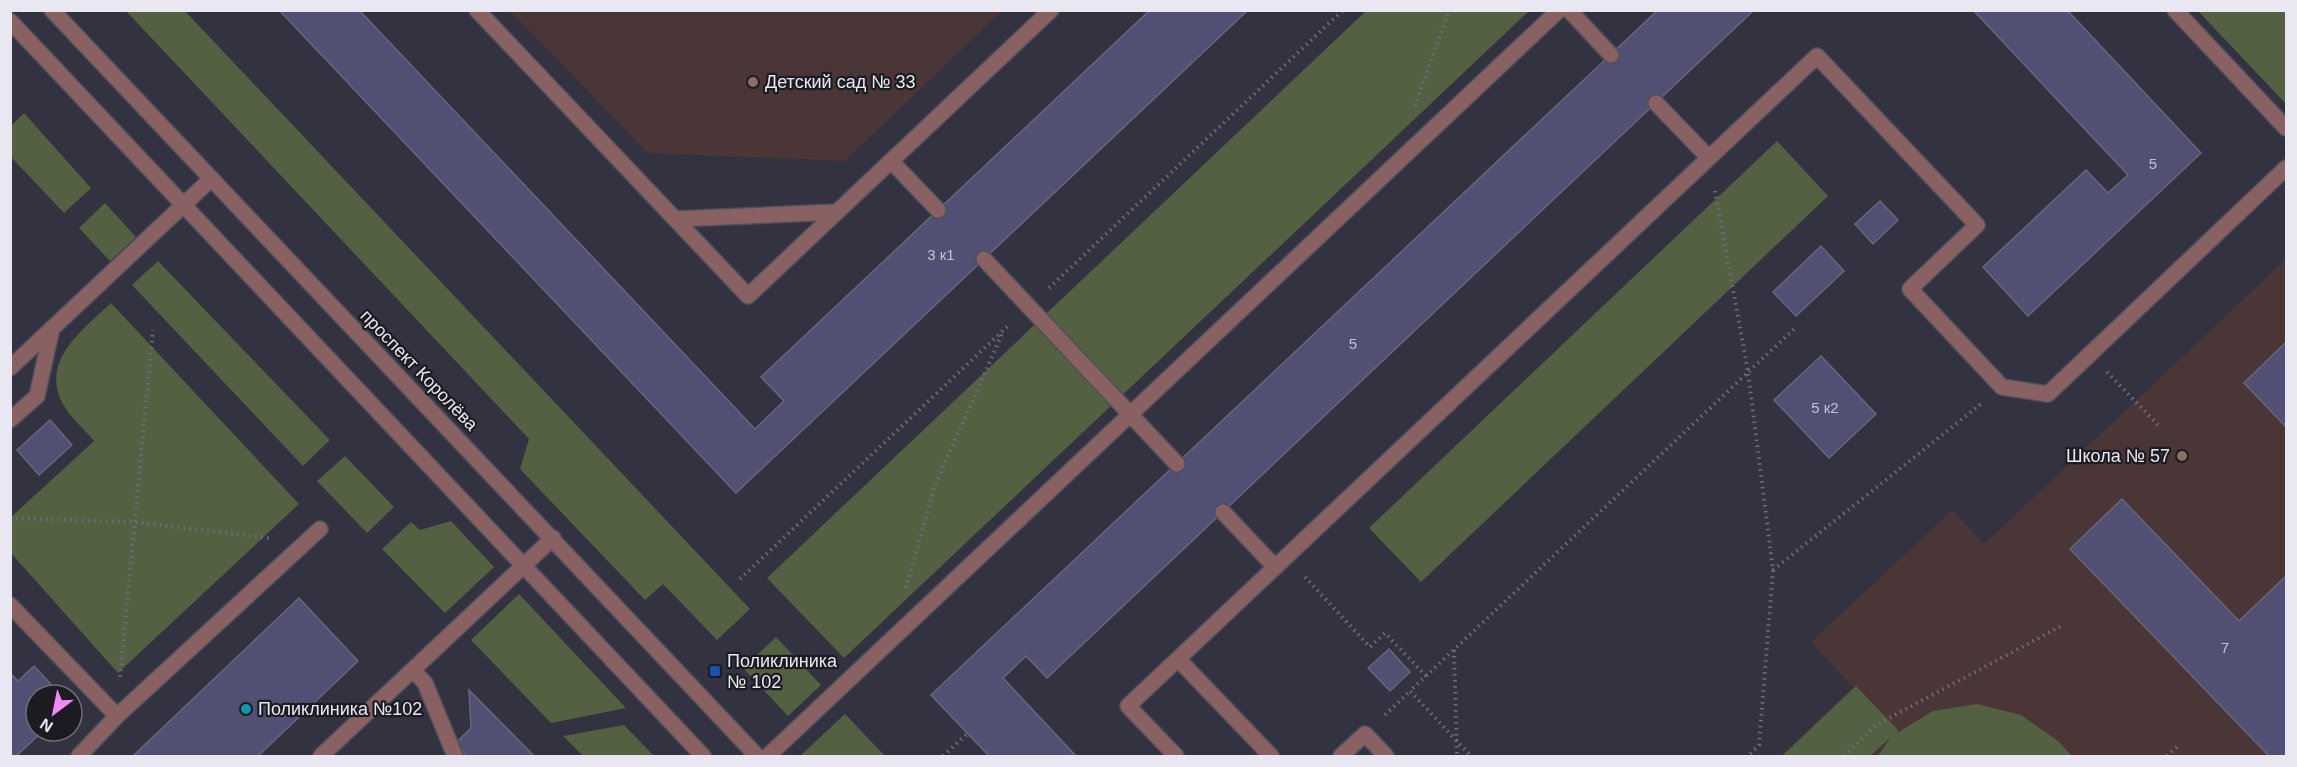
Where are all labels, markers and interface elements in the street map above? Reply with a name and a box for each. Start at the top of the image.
place label: Детский сад № 33 [765,72,915,92]
marker: Детский сад № 33 [746,75,760,89]
house number: 5 [2149,155,2157,172]
house number: 3 к1 [927,246,955,263]
street label: проспект Королёва [356,306,482,435]
house number: 5 [1349,335,1357,352]
house number: 5 к2 [1811,399,1839,416]
place label: Школа № 57 [2066,446,2170,466]
marker: Школа № 57 [2175,449,2189,463]
house number: 7 [2221,639,2229,656]
place label: Поликлиника № 102 [727,651,838,692]
marker: Поликлиника № 102 [708,664,722,678]
north arrow [24,683,84,743]
place label: Поликлиника №102 [258,699,422,719]
marker: Поликлиника №102 [239,702,253,716]
text: N [37,715,56,736]

